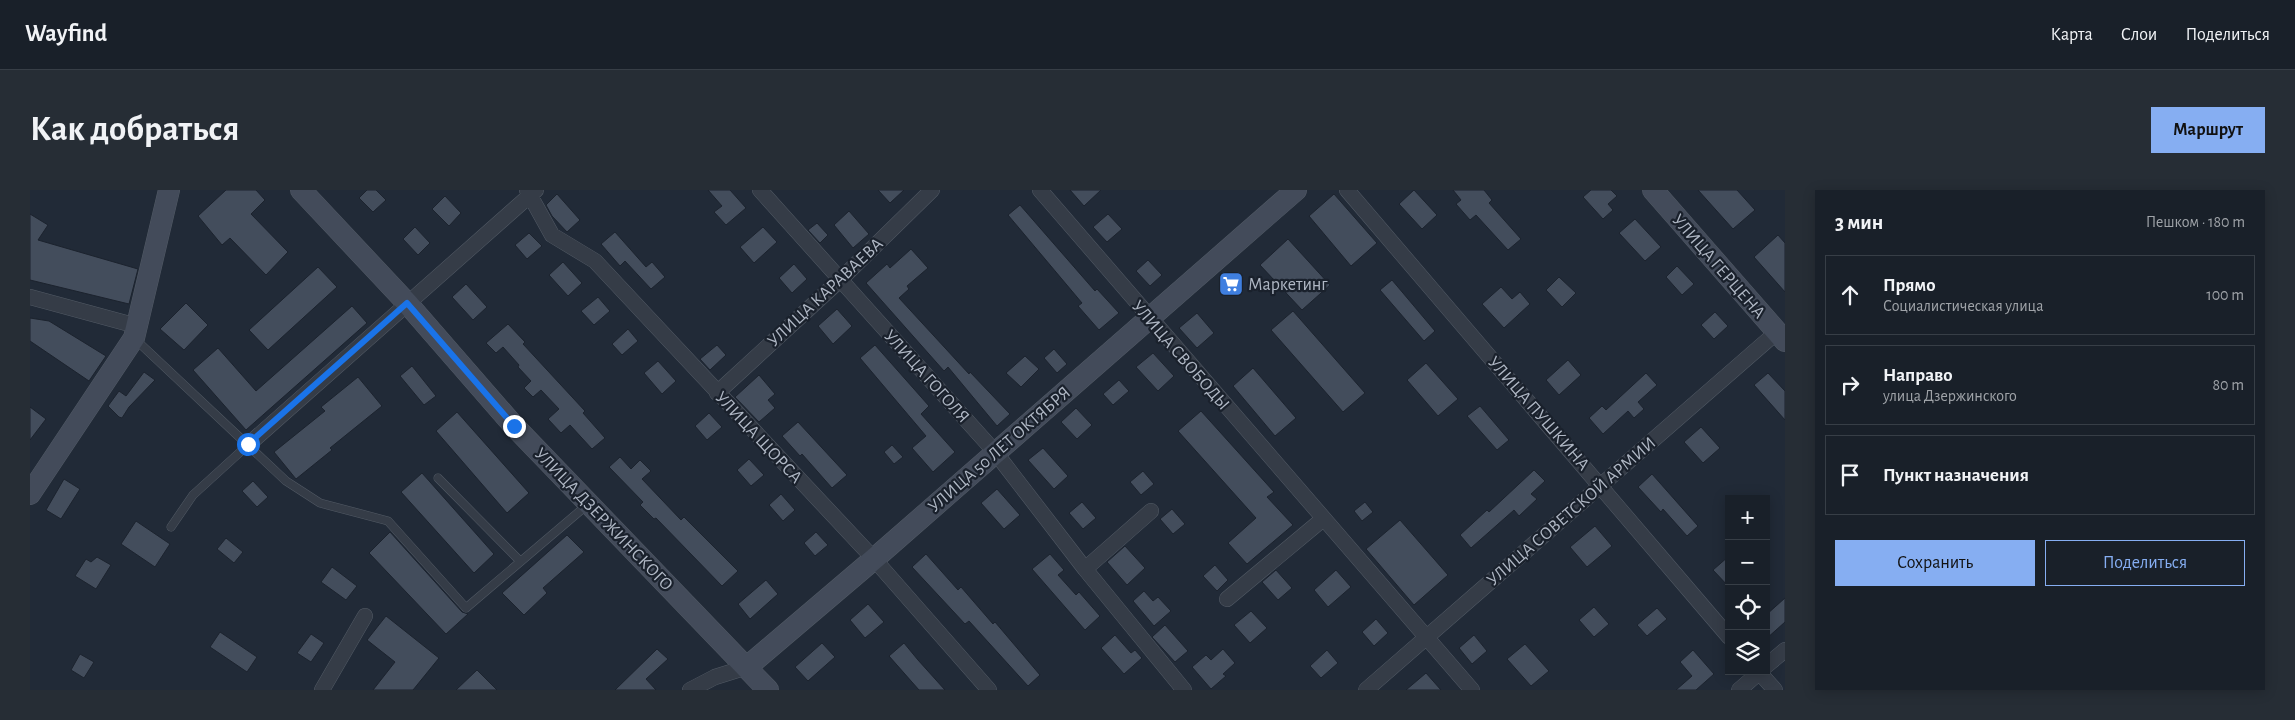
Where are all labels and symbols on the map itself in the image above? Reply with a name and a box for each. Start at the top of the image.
street label: УЛИЦА ГЕРЦЕНА [1668,211,1768,323]
street label: УЛИЦА КАРАВАЕВА [765,235,887,351]
supermarket icon: Маркетинг [1218,271,1244,297]
place label: Маркетинг [1248,276,1328,294]
street label: УЛИЦА СВОБОДЫ [1128,297,1233,414]
street label: УЛИЦА ГОГОЛЯ [880,327,972,427]
street label: УЛИЦА ПУШКИНА [1484,353,1593,474]
street label: УЛИЦА 50 ЛЕТ ОКТЯБРЯ [925,383,1074,516]
street label: УЛИЦА ЩОРСА [711,388,805,487]
route end [503,415,526,438]
street label: УЛИЦА СОВЕТСКОЙ АРМИИ [1482,432,1660,590]
route start [237,433,260,456]
street label: УЛИЦА ДЗЕРЖИНСКОГО [531,445,676,595]

